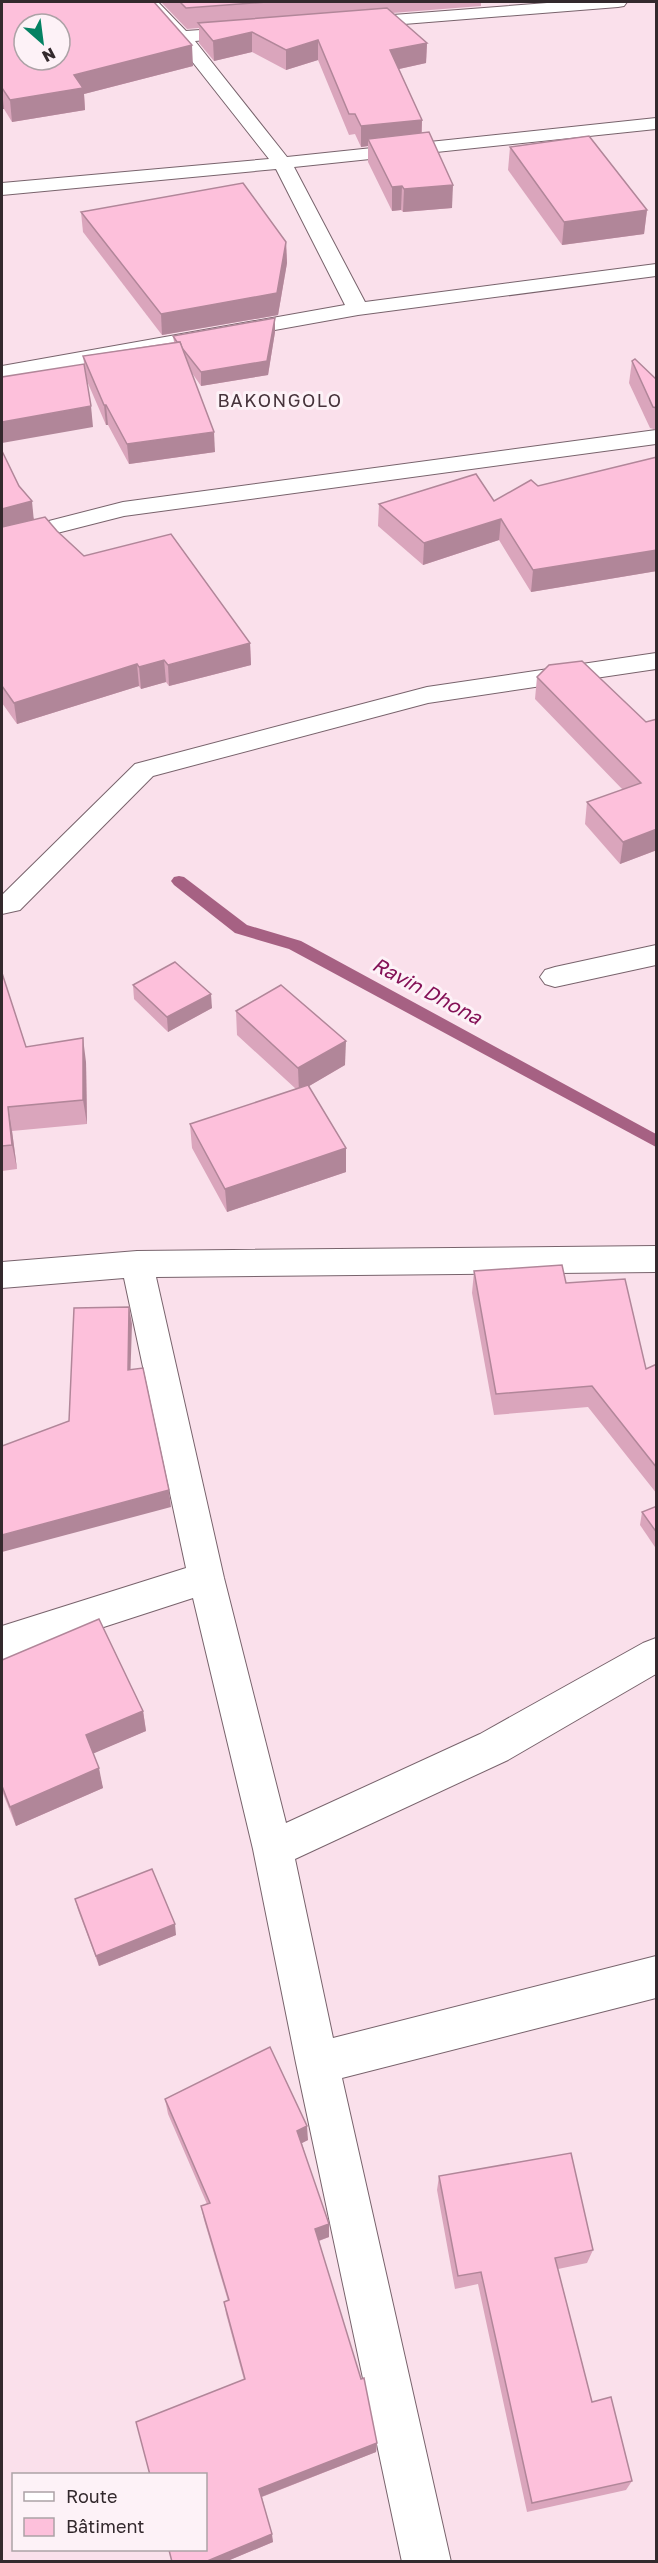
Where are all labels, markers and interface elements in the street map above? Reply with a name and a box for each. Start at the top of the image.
north arrow [12,12,72,72]
text: N [39,44,59,67]
district label: BAKONGOLO [217,389,343,411]
water label: Ravin Dhona [369,951,487,1029]
legend [12,2473,207,2551]
text: Route [66,2485,117,2507]
text: Bâtiment [66,2515,145,2537]

